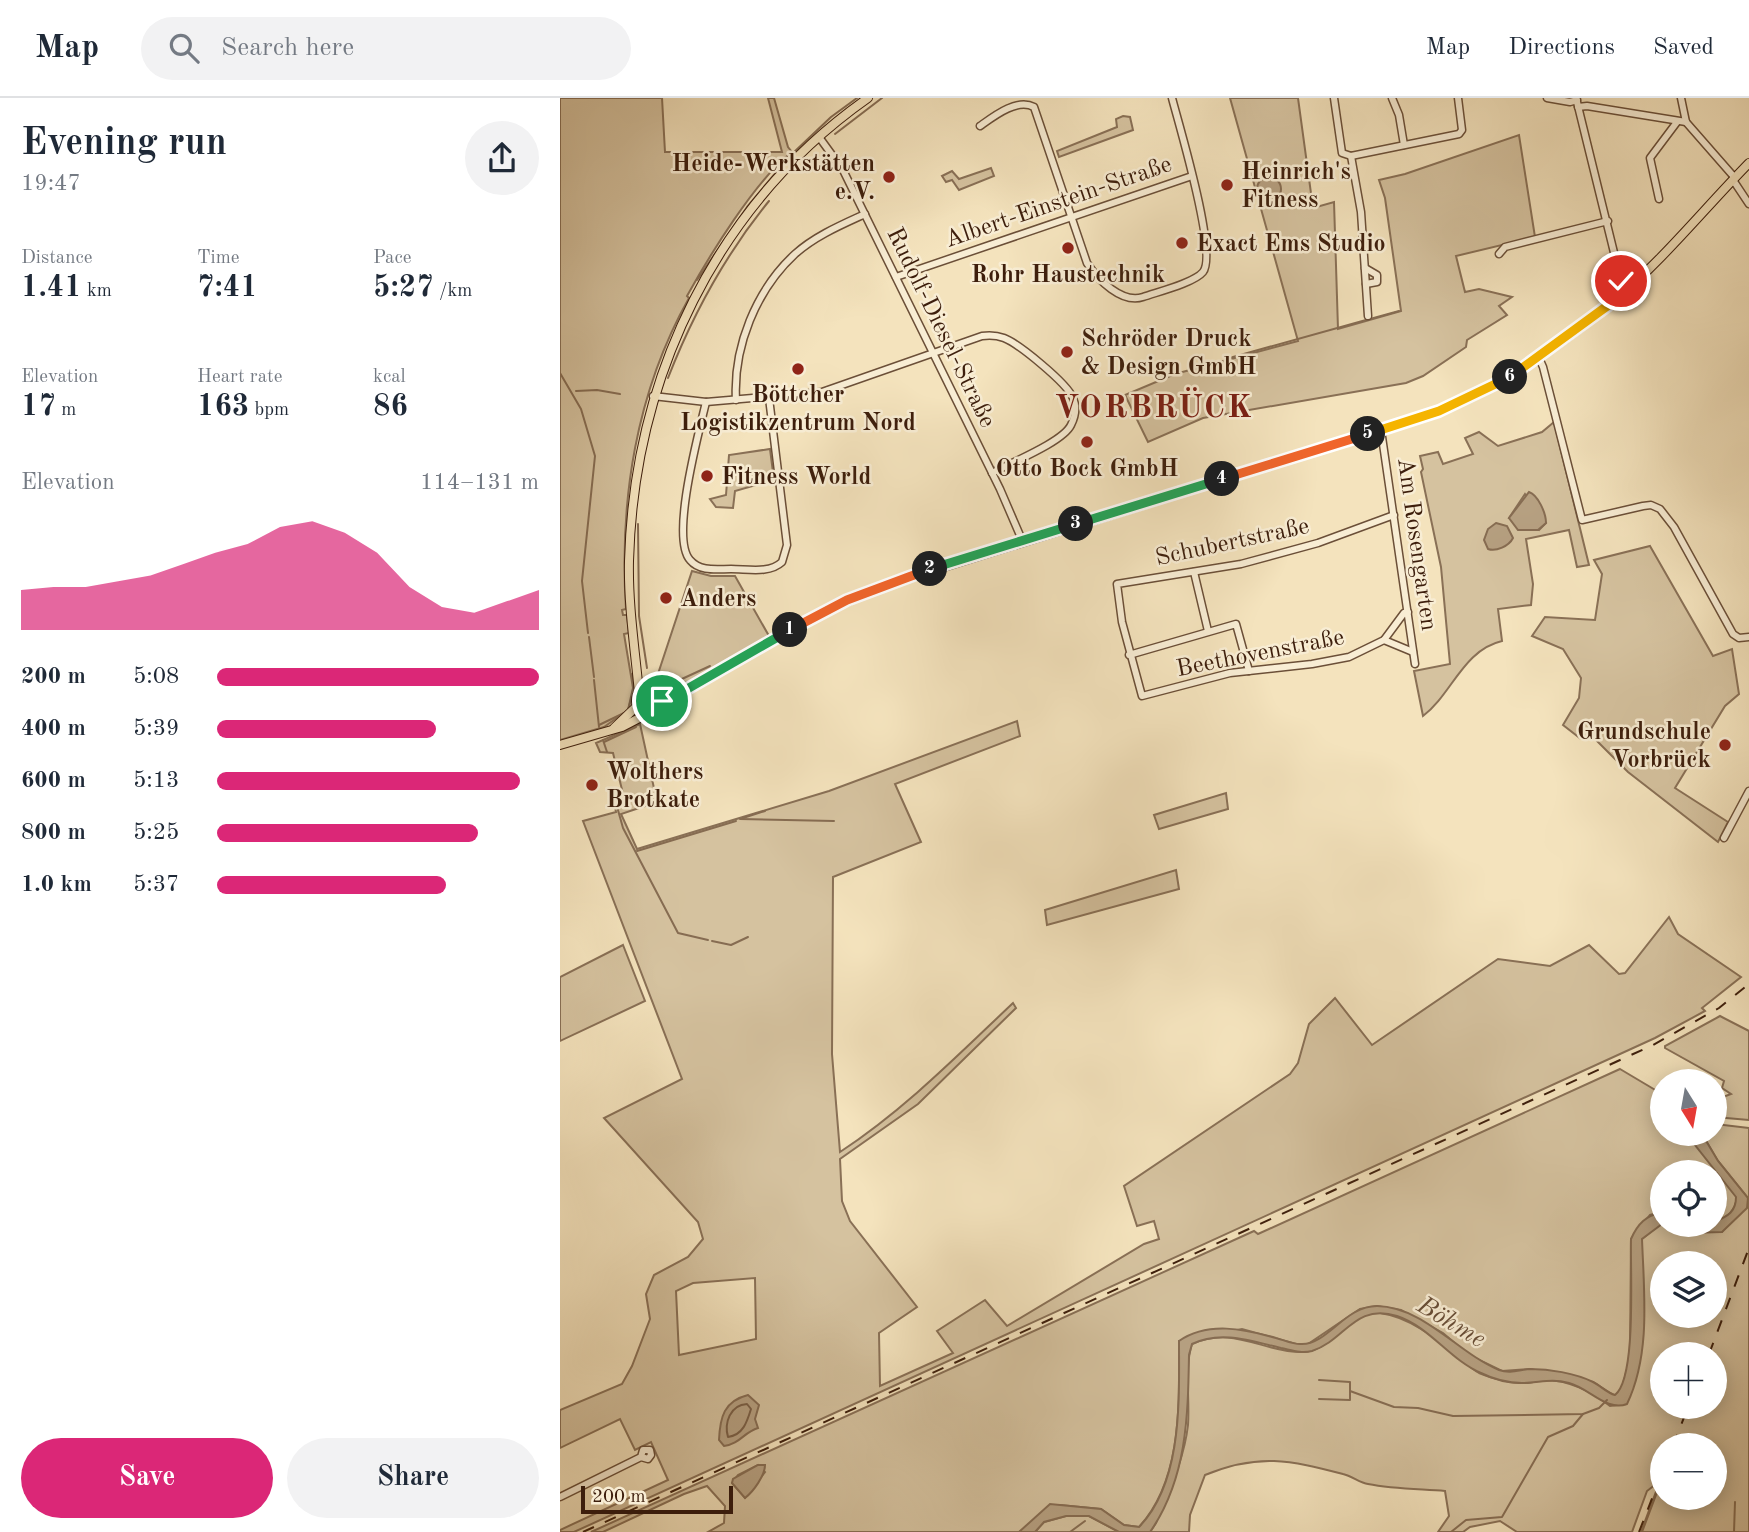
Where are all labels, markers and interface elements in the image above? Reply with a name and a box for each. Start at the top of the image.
search box [141,17,631,80]
icon: search [165,29,203,67]
text: Map [35,32,99,65]
text: Search here [221,35,354,61]
text: Map [1426,36,1470,60]
text: Directions [1508,36,1615,60]
text: Saved [1653,36,1714,60]
button: share [465,121,539,195]
text: Evening run [21,125,227,163]
place label: Heide-Werkstätten e.V. [672,153,875,205]
street label: Albert-Einstein-Straße [942,153,1175,253]
place label: Heinrich's Fitness [1241,161,1351,213]
marker: Heide-Werkstätten e.V. [881,169,897,185]
text: 19:47 [21,172,81,195]
marker: Heinrich's Fitness [1219,177,1235,193]
street label: Rudolf-Diesel-Straße [881,224,999,432]
place label: Exact Ems Studio [1196,233,1386,257]
marker: Exact Ems Studio [1174,235,1190,251]
marker: Rohr Haustechnik [1060,240,1076,256]
text: Distance [21,249,93,268]
text: Time [197,249,240,268]
text: Pace [373,249,412,268]
pin [1591,251,1651,311]
icon: check [1602,262,1640,300]
place label: Rohr Haustechnik [971,264,1165,288]
text: 1.41 [21,273,82,303]
text: 7:41 [197,273,258,303]
text: 5:27 [373,273,434,303]
text: km [82,282,112,301]
text: /km [434,282,472,301]
place label: Schröder Druck & Design GmbH [1081,328,1257,380]
marker: Schröder Druck & Design GmbH [1059,344,1075,360]
pin: 6 [1492,360,1528,394]
marker: Böttcher Logistikzentrum Nord [790,361,806,377]
text: 6 [1504,367,1515,386]
text: Elevation [21,368,98,387]
text: Heart rate [197,368,282,387]
text: kcal [373,368,406,387]
place label: Böttcher Logistikzentrum Nord [680,384,916,436]
district label: VORBRÜCK [1054,387,1254,425]
text: 17 [21,392,56,422]
text: 163 [197,392,249,422]
text: 86 [373,392,408,422]
text: m [56,401,76,420]
text: bpm [249,401,289,420]
pin: 5 [1350,416,1386,452]
text: 5 [1362,424,1373,443]
marker: Otto Bock GmbH [1079,434,1095,450]
street label: Am Rosengarten [1392,456,1440,632]
place label: Otto Bock GmbH [996,458,1178,482]
pin: 4 [1204,462,1240,496]
place label: Fitness World [721,466,871,490]
marker: Fitness World [699,468,715,484]
text: 4 [1216,469,1227,488]
text: Elevation [21,471,115,494]
text: 114–131 m [420,471,539,494]
pin: 3 [1058,506,1094,542]
text: 3 [1070,514,1081,533]
street label: Schubertstraße [1153,515,1312,571]
pin: 2 [912,552,948,587]
text: 2 [924,559,935,578]
place label: Anders [680,588,756,612]
marker: Anders [658,590,674,606]
pin: 1 [772,612,807,648]
text: 1 [784,620,795,639]
street label: Beethovenstraße [1174,626,1346,682]
text: 200 m [21,665,86,688]
text: 5:08 [133,665,179,688]
pin [632,671,692,731]
icon: arrive [643,682,681,720]
text: 400 m [21,717,86,740]
text: 5:39 [133,717,179,740]
place label: Grundschule Vorbrück [1577,721,1711,773]
marker: Grundschule Vorbrück [1717,737,1733,753]
place label: Wolthers Brotkate [606,761,703,813]
text: 600 m [21,769,86,792]
text: 5:13 [133,769,179,792]
marker: Wolthers Brotkate [584,777,600,793]
text: 800 m [21,821,86,844]
text: 5:25 [133,821,179,844]
text: 1.0 km [21,873,92,896]
text: 5:37 [133,873,179,896]
north arrow [1650,1069,1727,1146]
map controls [1650,1069,1727,1510]
button: locate [1650,1160,1727,1237]
button: layers [1650,1251,1727,1328]
water label: Böhme [1411,1292,1490,1353]
button: + [1650,1342,1727,1419]
button: − [1650,1433,1727,1510]
button: Save [21,1438,273,1518]
button: Share [287,1438,539,1518]
scale bar [581,1483,733,1515]
text: 200 m [592,1488,645,1507]

